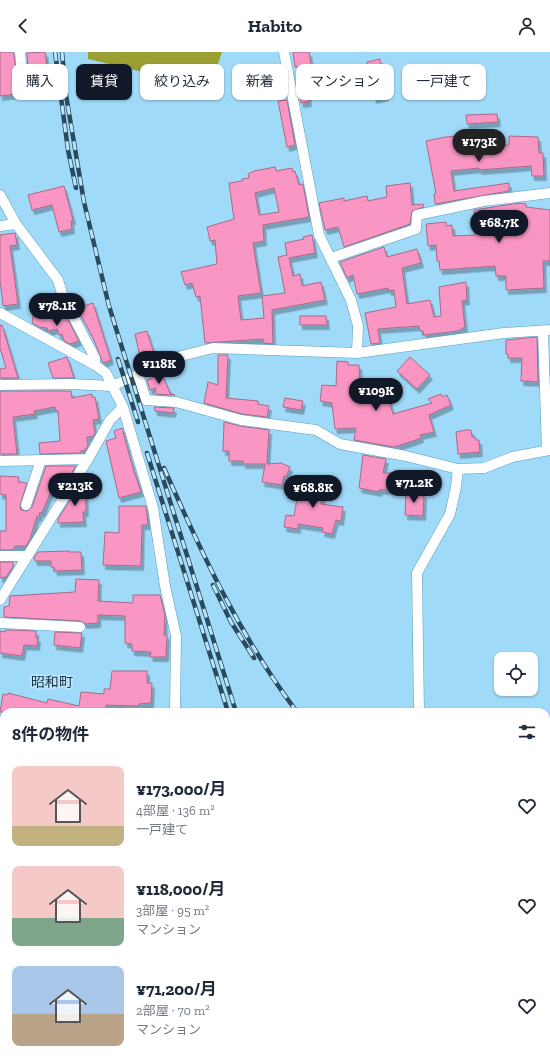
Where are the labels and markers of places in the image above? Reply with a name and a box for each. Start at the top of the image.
pin: ¥173K [451,129,507,163]
pin: ¥68.7K [466,210,532,244]
pin: ¥78.1K [24,293,90,327]
pin: ¥118K [131,351,187,385]
pin: ¥109K [348,378,404,412]
pin: ¥71.2K [381,470,447,504]
pin: ¥213K [47,473,103,507]
pin: ¥68.8K [280,475,346,509]

